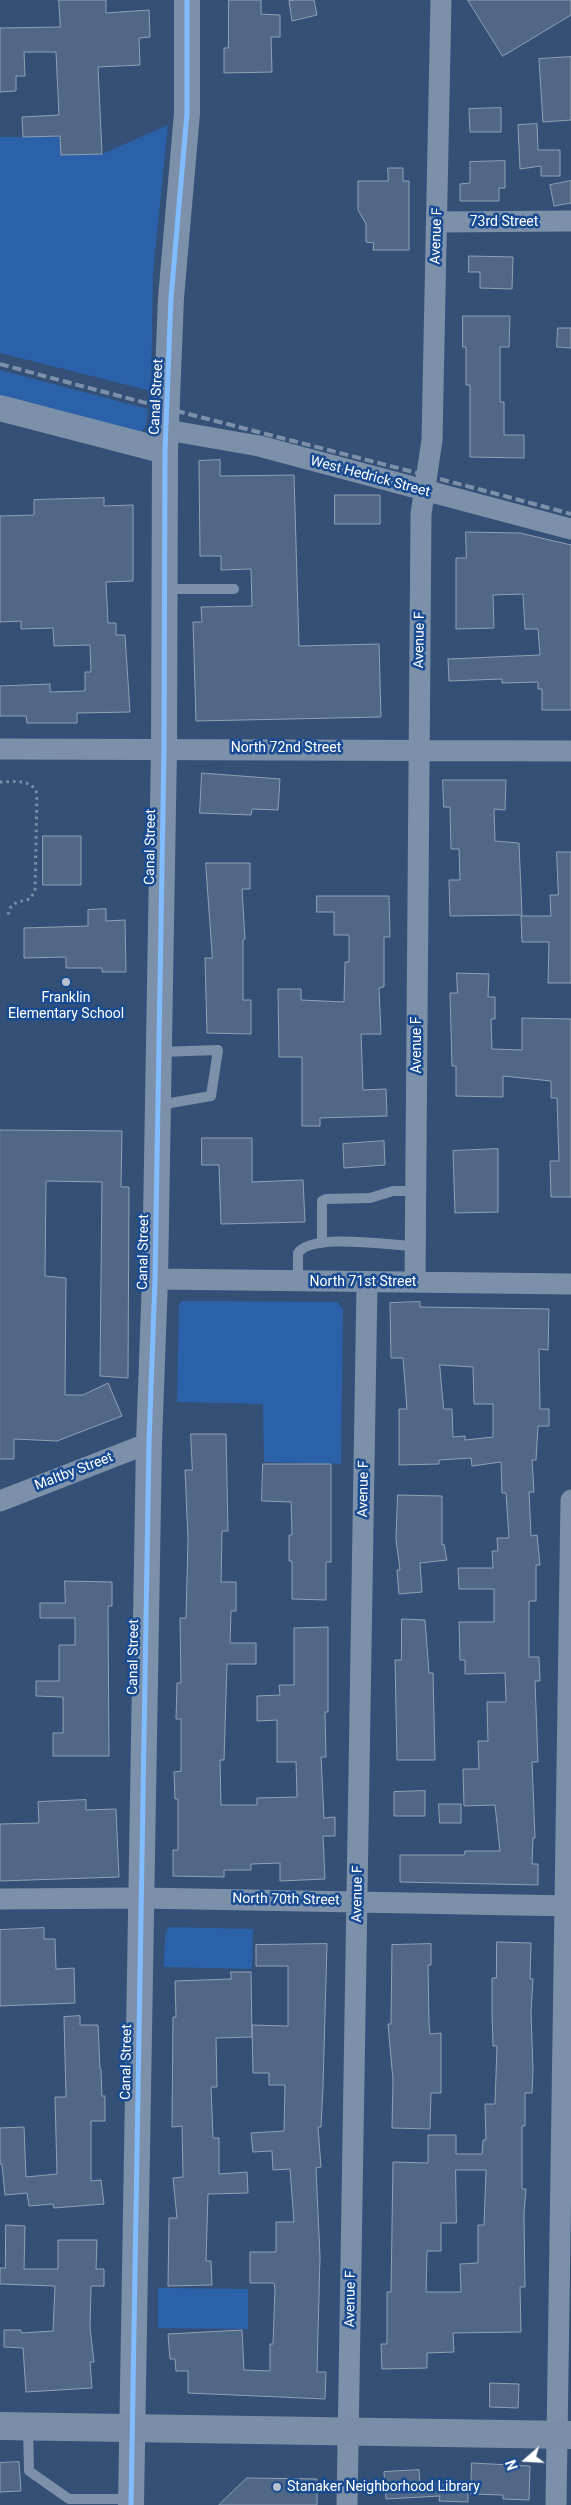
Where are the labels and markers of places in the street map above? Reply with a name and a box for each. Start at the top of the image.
marker: Franklin Elementary School [60,976,72,988]
place label: Franklin Elementary School [8,990,124,1022]
place label: Stanaker Neighborhood Library [287,2479,480,2495]
marker: Stanaker Neighborhood Library [271,2481,283,2493]

